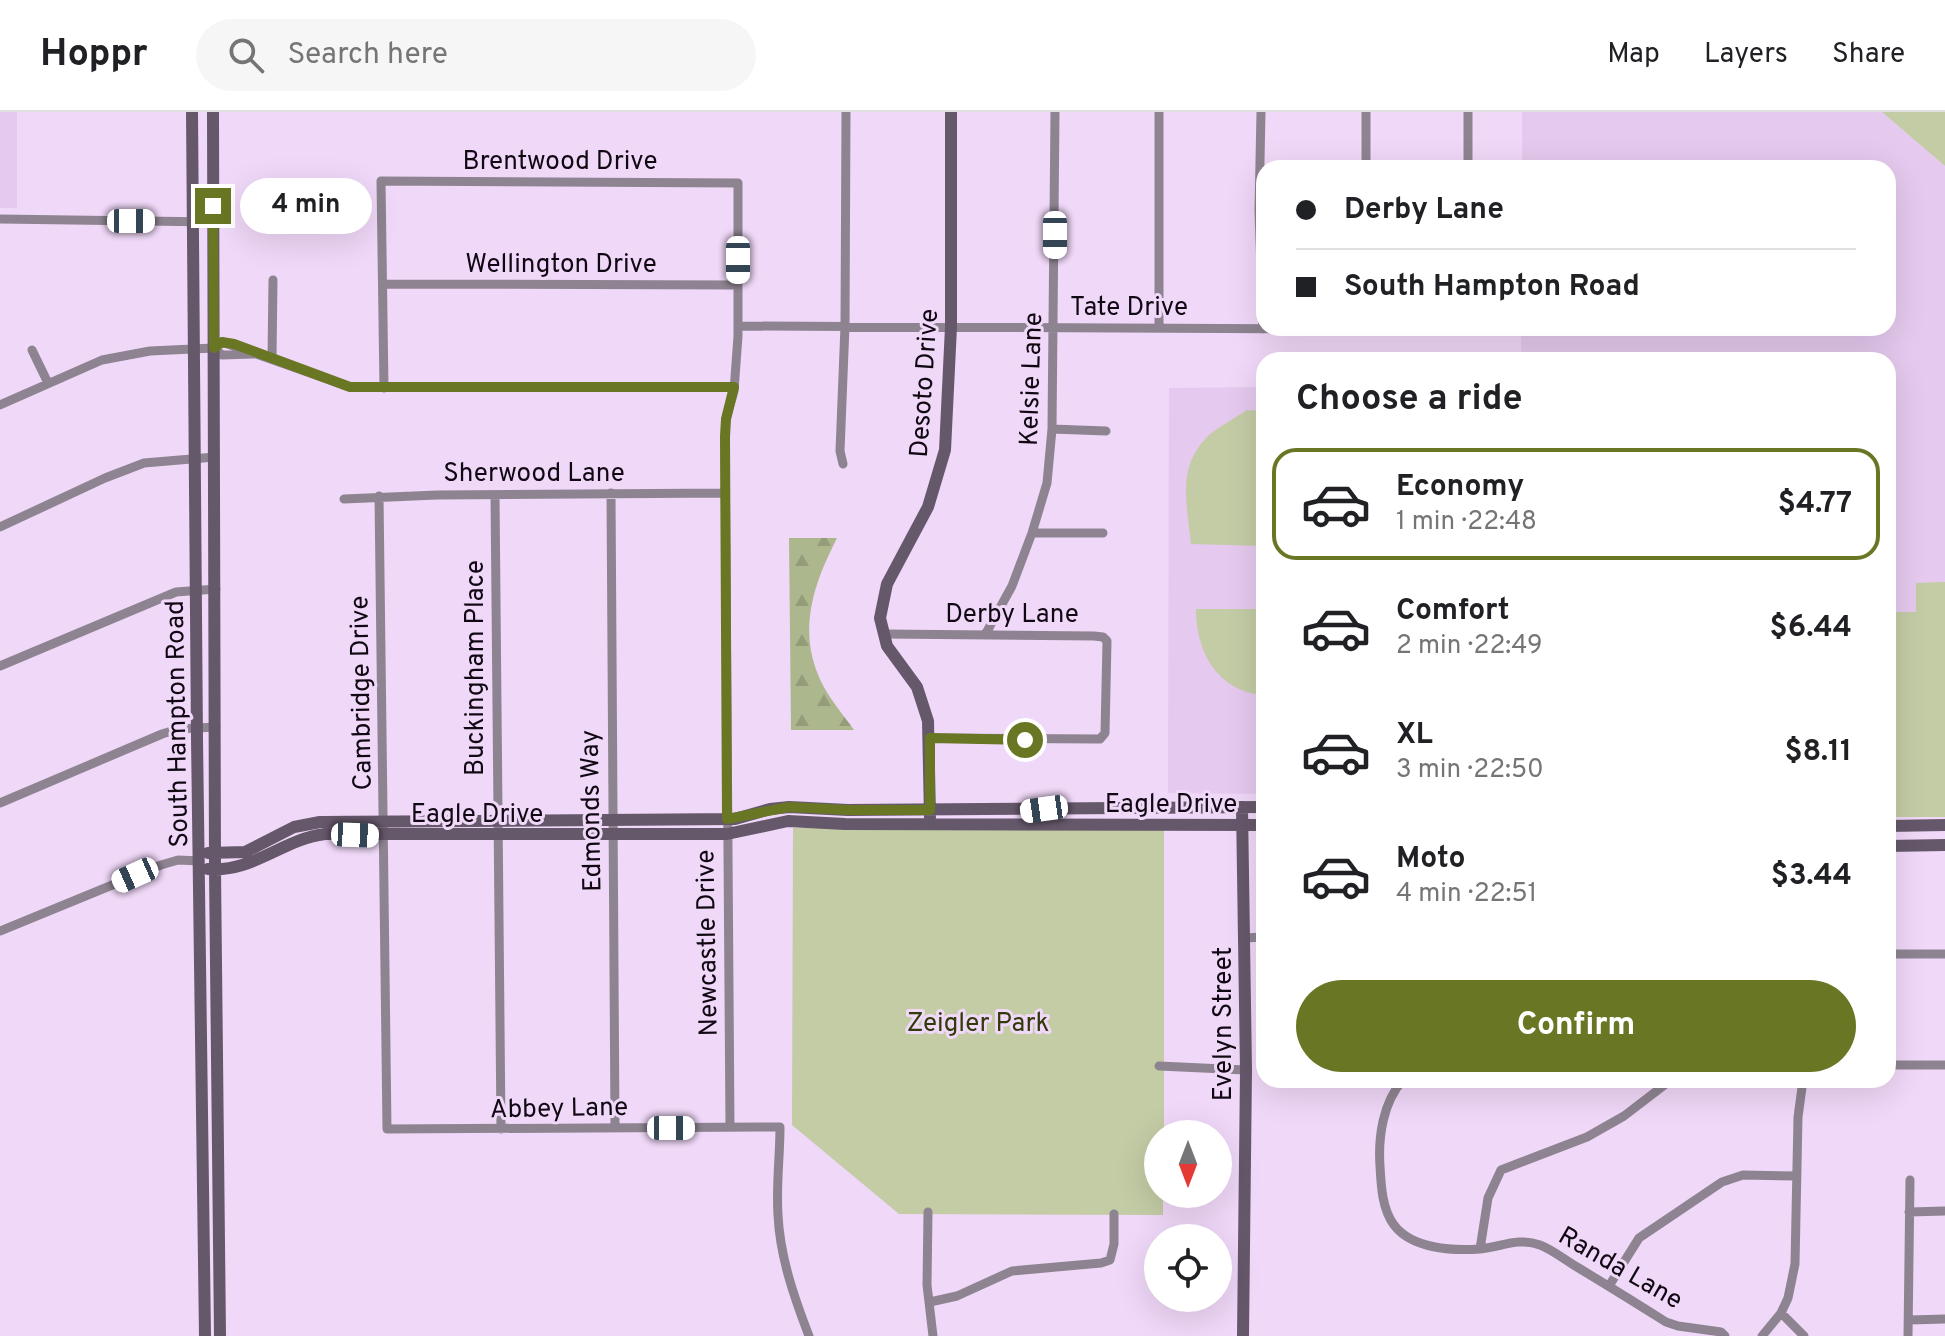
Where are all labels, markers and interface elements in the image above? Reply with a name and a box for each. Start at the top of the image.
search box [196,19,756,91]
text: Hoppr [40,31,148,80]
icon: search [224,33,268,77]
text: Search here [288,37,448,74]
text: Map [1607,37,1660,73]
text: Layers [1704,37,1788,73]
text: Share [1832,37,1905,73]
street label: Brentwood Drive [463,146,657,179]
callout: 4 min [241,178,373,234]
route end [195,188,231,224]
text: 4 min [272,189,340,222]
text: Derby Lane [1344,192,1504,229]
car [107,209,155,233]
car [1043,211,1067,259]
car [726,236,750,284]
street label: Wellington Drive [465,249,657,282]
text: South Hampton Road [1344,269,1640,306]
street label: Tate Drive [1070,292,1188,325]
street label: Desoto Drive [904,308,947,459]
street label: Kelsie Lane [1014,312,1051,447]
text: Choose a ride [1296,377,1522,423]
street label: Sherwood Lane [443,458,625,491]
icon: car [1300,468,1372,540]
text: Economy [1396,469,1524,506]
text: $4.77 [1778,486,1852,523]
text: 1 min · 22:48 [1396,506,1537,539]
street label: Buckingham Place [460,560,493,776]
icon: car [1300,592,1372,664]
text: Comfort [1396,593,1509,630]
street label: Cambridge Drive [344,595,381,791]
street label: Derby Lane [945,599,1079,632]
street label: South Hampton Road [160,600,197,848]
text: $6.44 [1770,610,1852,647]
text: 2 min · 22:49 [1396,630,1542,663]
icon: car [1300,716,1372,788]
text: XL [1396,717,1433,754]
route start [1007,722,1043,758]
street label: Edmonds Way [575,730,610,892]
text: $8.11 [1784,734,1852,771]
text: 3 min · 22:50 [1396,754,1544,787]
street label: Eagle Drive [1105,789,1237,822]
car [1019,794,1069,824]
street label: Eagle Drive [411,799,543,832]
car [331,822,379,848]
icon: car [1300,840,1372,912]
text: Moto [1396,841,1466,878]
street label: Newcastle Drive [690,849,727,1037]
car [108,854,162,896]
text: $3.44 [1771,858,1852,895]
text: 4 min · 22:51 [1396,878,1537,911]
street label: Evelyn Street [1208,947,1241,1101]
button: Confirm [1296,980,1856,1072]
park label: Zeigler Park [907,1008,1049,1041]
street label: Abbey Lane [490,1092,628,1127]
car [647,1116,695,1140]
north arrow [1144,1120,1232,1208]
map controls [1144,1120,1232,1312]
street label: Randa Lane [1552,1220,1688,1318]
button: locate [1144,1224,1232,1312]

